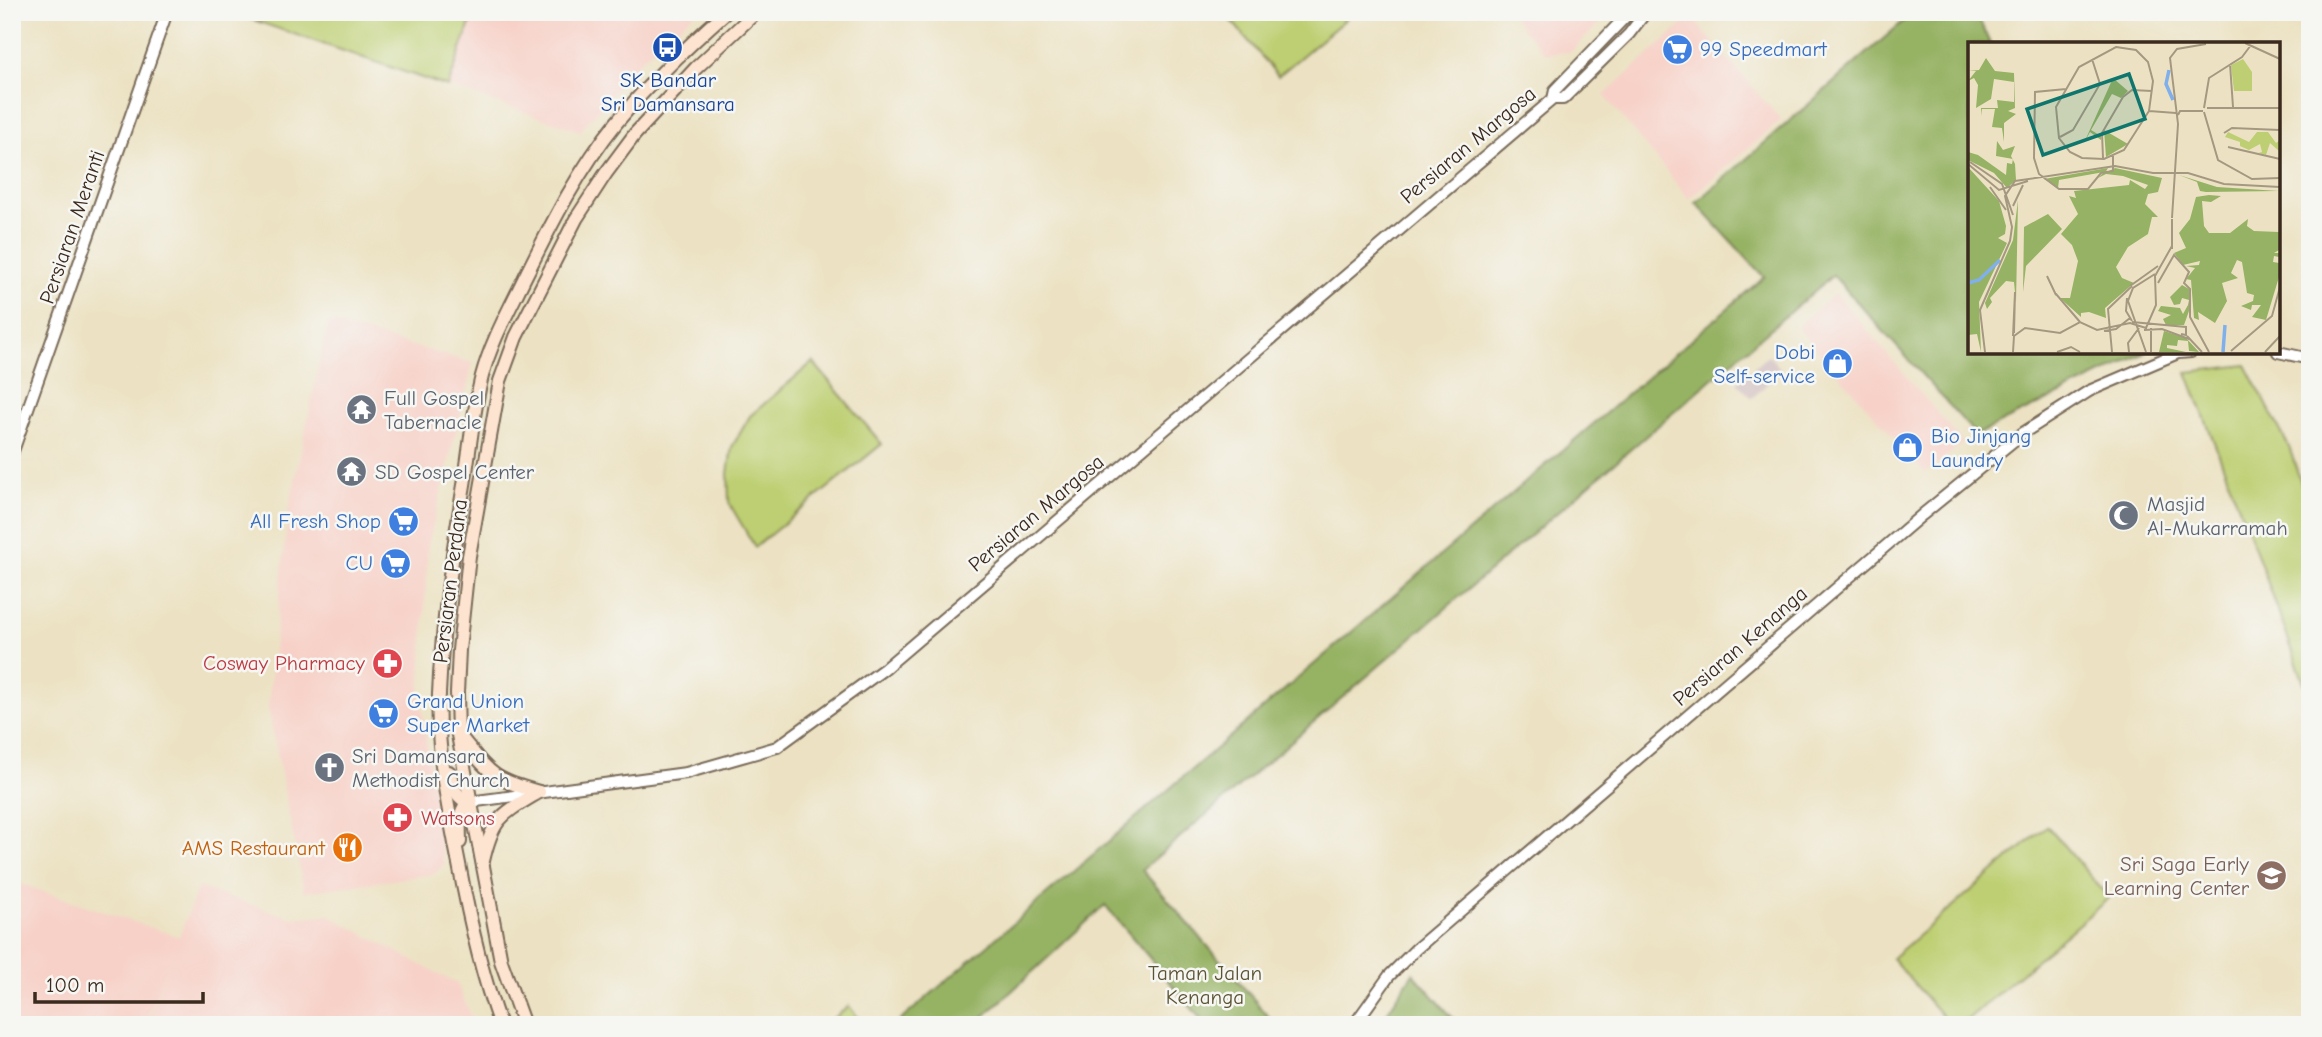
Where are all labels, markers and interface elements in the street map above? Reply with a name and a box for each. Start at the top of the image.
bus stop icon: SK Bandar Sri Damansara [651,31,685,65]
supermarket icon: 99 Speedmart [1660,32,1694,66]
place label: 99 Speedmart [1700,37,1828,61]
inset map [1968,42,2280,354]
place label: SK Bandar Sri Damansara [601,68,735,116]
street label: Persiaran Margosa [1395,81,1541,209]
street label: Persiaran Meranti [34,147,110,307]
place label: Dobi Self-service [1714,340,1815,388]
shop icon: Dobi Self-service [1821,347,1855,381]
place label: Full Gospel Tabernacle [384,386,484,434]
temple icon: Full Gospel Tabernacle [344,393,378,427]
place label: Bio Jinjang Laundry [1931,424,2031,472]
shop icon: Bio Jinjang Laundry [1891,431,1925,465]
street label: Persiaran Margosa [963,449,1109,577]
temple icon: SD Gospel Center [335,455,369,489]
place label: SD Gospel Center [375,460,535,484]
place label: Masjid Al-Mukarramah [2147,492,2288,540]
street label: Persiaran Perdana [428,498,472,664]
mosque icon: Masjid Al-Mukarramah [2107,499,2141,533]
supermarket icon: All Fresh Shop [387,504,421,538]
place label: All Fresh Shop [250,509,381,533]
supermarket icon: CU [379,546,413,580]
place label: CU [346,551,373,575]
street label: Persiaran Kenanga [1668,581,1812,711]
pharmacy icon: Cosway Pharmacy [371,646,405,680]
place label: Cosway Pharmacy [203,651,366,675]
place label: Grand Union Super Market [407,689,530,737]
supermarket icon: Grand Union Super Market [367,696,401,730]
place label: Sri Damansara Methodist Church [352,744,510,792]
church icon: Sri Damansara Methodist Church [312,751,346,785]
pharmacy icon: Watsons [381,801,415,835]
place label: Watsons [421,806,495,830]
restaurant icon: AMS Restaurant [331,831,365,865]
place label: AMS Restaurant [182,836,326,860]
place label: Sri Saga Early Learning Center [2104,852,2250,900]
school or university icon: Sri Saga Early Learning Center [2255,859,2289,893]
scale bar [35,960,203,1004]
park label: Taman Jalan Kenanga [1148,961,1262,1009]
text: 100 m [46,973,104,997]

